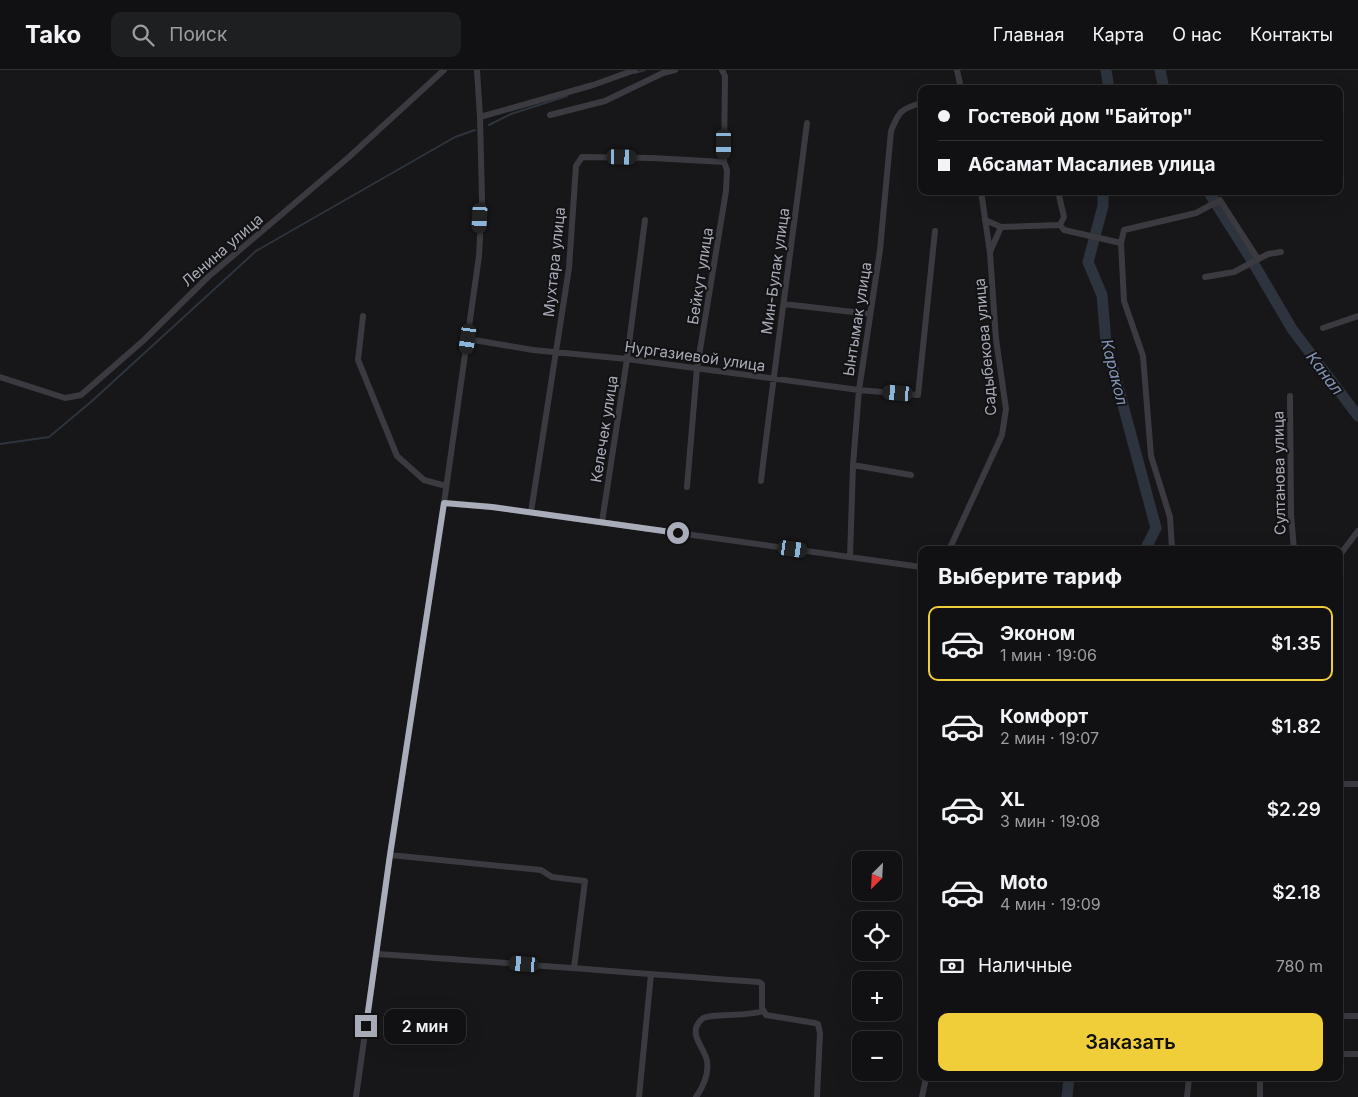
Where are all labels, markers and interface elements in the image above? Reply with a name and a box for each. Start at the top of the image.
search box [111,12,461,57]
text: Tako [25,20,81,49]
icon: search [129,21,157,49]
text: Поиск [169,23,227,46]
text: Главная [993,24,1064,45]
text: Карта [1092,24,1144,45]
text: О нас [1172,24,1222,45]
text: Контакты [1250,24,1333,45]
text: Гостевой дом "Байтор" [968,105,1193,128]
car [716,129,731,159]
car [606,149,637,165]
text: Абсамат Масалиев улица [968,153,1215,176]
car [471,203,488,233]
street label: Мухтара улица [539,206,569,318]
street label: Мин-Булак улица [757,206,793,336]
street label: Ленина улица [177,209,267,291]
street label: Бейкут улица [683,226,717,326]
street label: Ынтымак улица [839,261,875,377]
street label: Садыбекова улица [970,277,1000,417]
car [458,323,477,355]
street label: Нургазиевой улица [623,337,767,375]
water label: Каракол [1097,337,1133,407]
water label: Канал [1302,347,1348,399]
street label: Келечек улица [586,374,622,484]
car [882,384,913,402]
street label: Султанова улица [1268,411,1290,535]
route start [667,522,689,544]
car [777,539,808,559]
text: Выберите тариф [938,563,1122,589]
icon: car [940,621,985,666]
text: Эконом [1000,622,1075,645]
text: $1.35 [1271,632,1321,655]
text: 1 мин · 19:06 [1000,645,1097,665]
icon: car [940,704,985,749]
text: Комфорт [1000,705,1088,728]
text: $1.82 [1271,715,1321,738]
text: 2 мин · 19:07 [1000,728,1099,748]
icon: car [940,787,985,832]
text: XL [1000,788,1025,811]
text: $2.29 [1267,798,1321,821]
text: 3 мин · 19:08 [1000,811,1100,831]
north arrow [852,851,902,901]
map controls [852,851,902,1081]
icon: car [940,870,985,915]
text: Moto [1000,871,1048,894]
text: $2.18 [1272,881,1321,904]
text: 4 мин · 19:09 [1000,894,1101,914]
button: locate [852,911,902,961]
icon: cash [938,952,966,980]
text: Наличные [978,954,1072,977]
car [508,955,539,973]
text: 780 m [1276,956,1323,976]
button: + [852,971,902,1021]
callout: 2 мин [384,1008,466,1044]
button: Заказать [938,1013,1323,1071]
route end [355,1015,377,1037]
text: 2 мин [402,1016,448,1036]
button: − [852,1031,902,1081]

